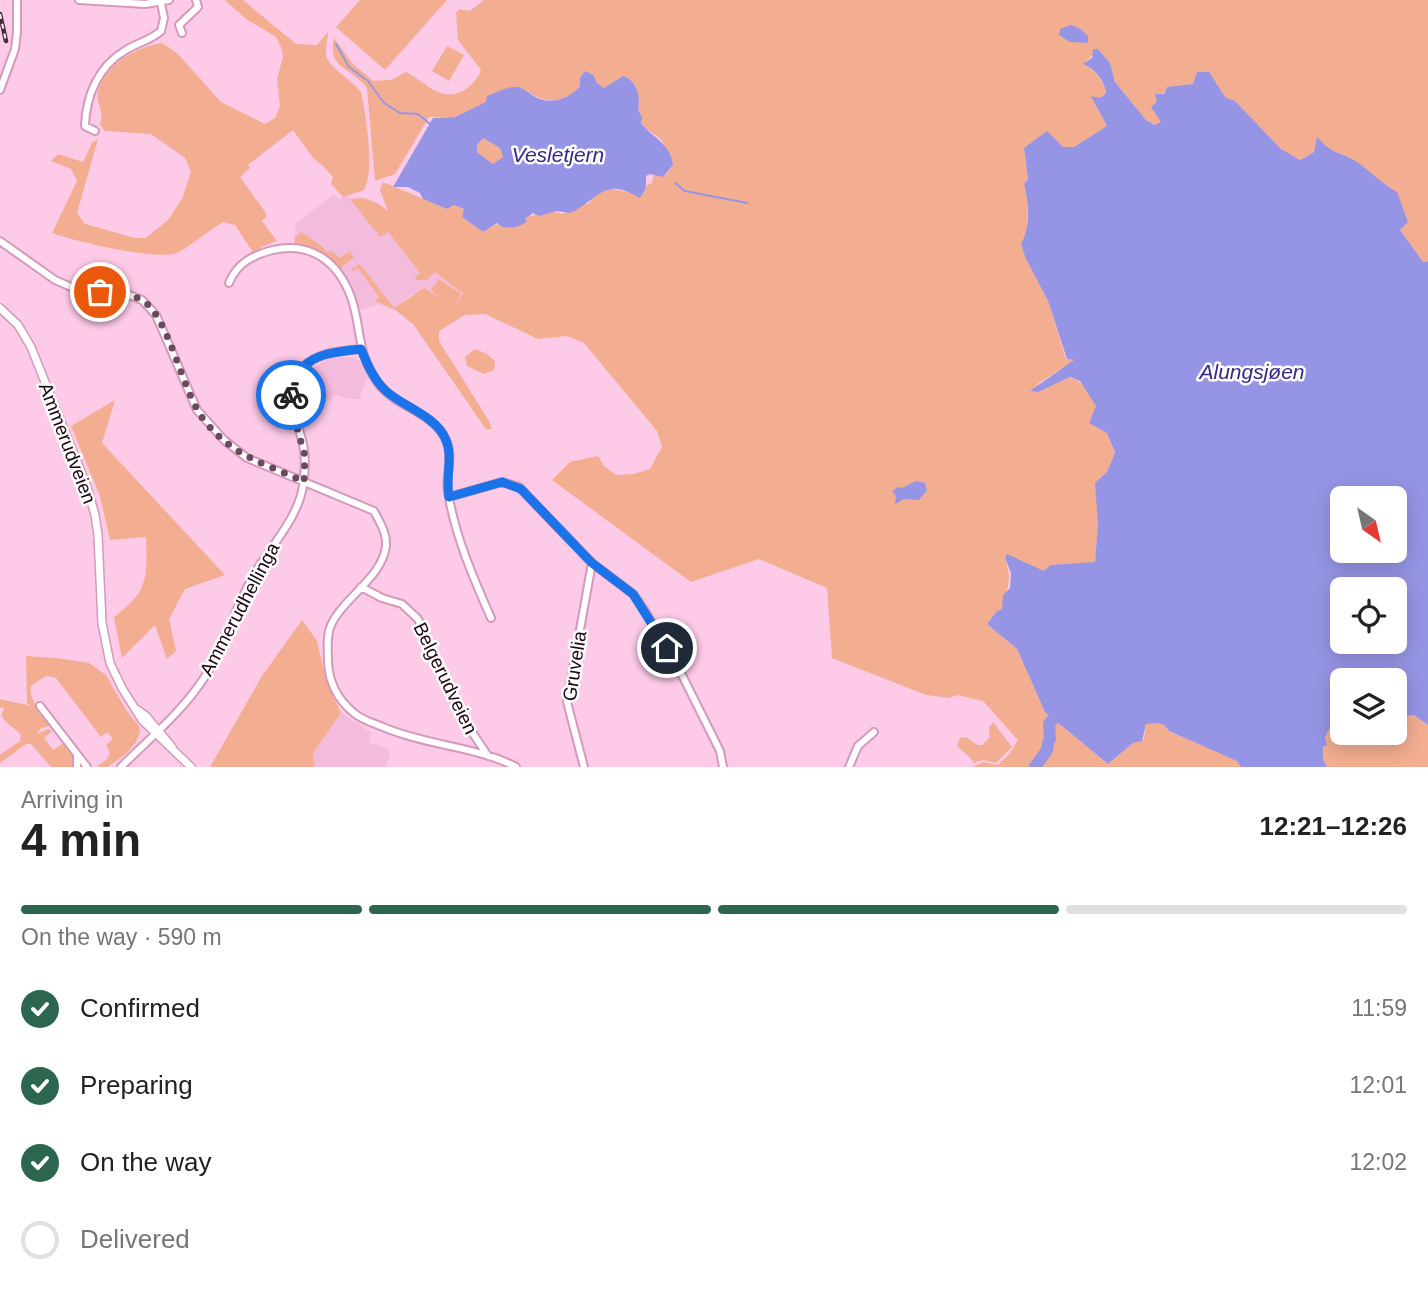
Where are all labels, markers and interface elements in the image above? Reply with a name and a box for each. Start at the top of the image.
water label: Vesletjern [512,143,604,166]
pin [70,262,130,322]
icon: bag [81,273,119,311]
courier [256,360,326,430]
water label: Alungsjøen [1197,360,1305,383]
icon: bike [272,376,310,414]
street label: Ammerudveien [35,380,100,507]
north arrow [1330,486,1407,564]
map controls [1330,486,1407,745]
street label: Ammerudhellinga [195,539,284,679]
button: locate [1330,577,1407,654]
pin [637,618,697,678]
street label: Belgerudveien [409,619,482,737]
street label: Gruvelia [559,629,590,703]
icon: home [648,629,686,667]
button: layers [1330,668,1407,745]
text: Arriving in [21,787,123,813]
text: 12:21–12:26 [1260,811,1407,841]
text: 4 min [21,814,141,866]
text: On the way · 590 m [21,924,222,950]
icon: check [21,990,59,1028]
text: Confirmed [80,993,200,1023]
text: 11:59 [1351,995,1407,1021]
icon: check [21,1067,59,1105]
text: Preparing [80,1070,193,1100]
text: 12:01 [1349,1072,1407,1098]
icon: check [21,1144,59,1182]
text: On the way [80,1147,212,1177]
text: 12:02 [1349,1149,1407,1175]
text: Delivered [80,1224,190,1254]

